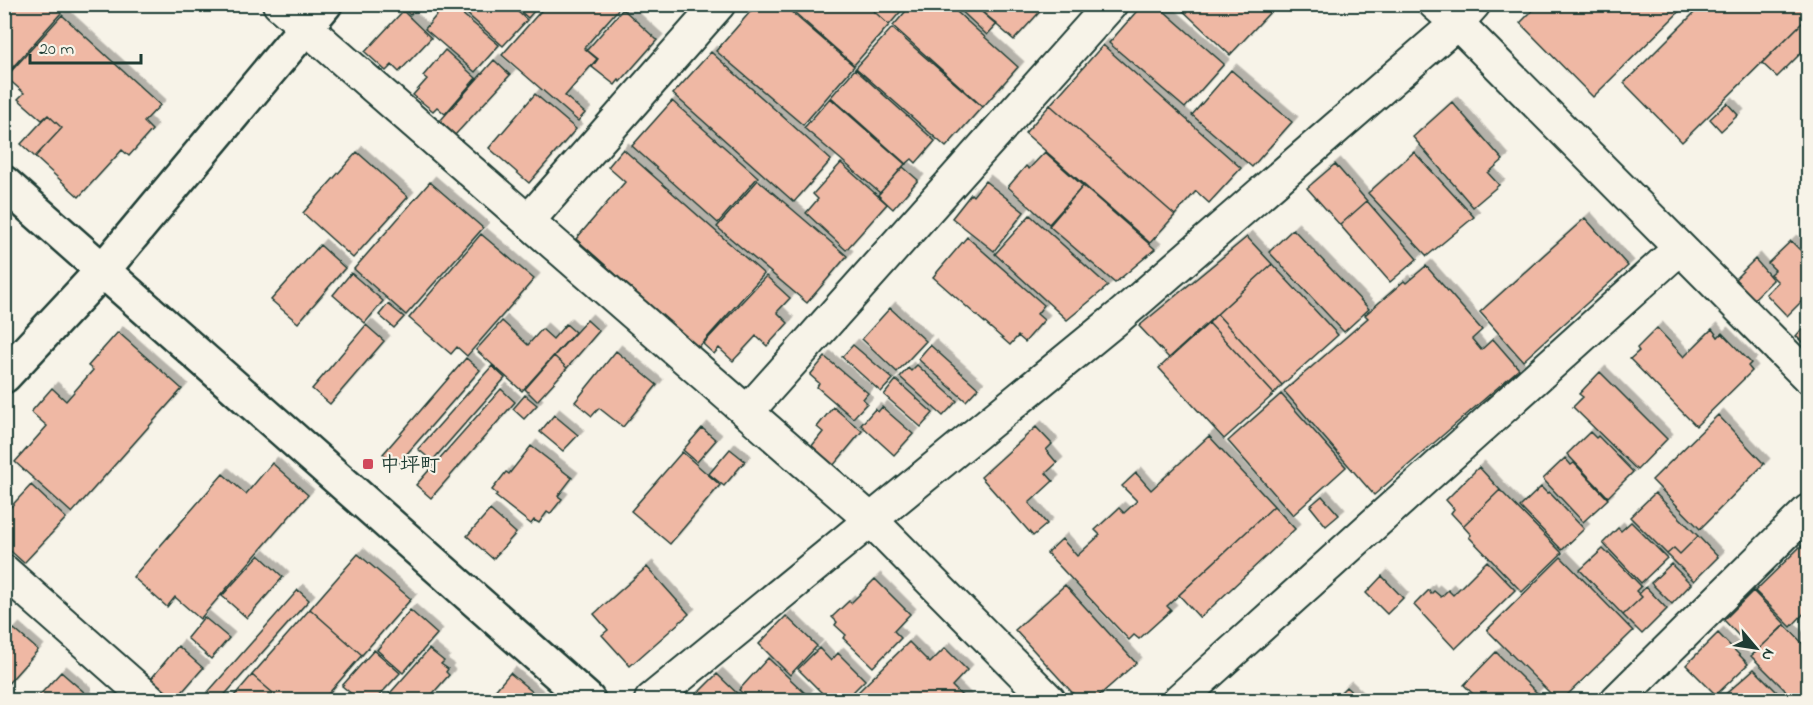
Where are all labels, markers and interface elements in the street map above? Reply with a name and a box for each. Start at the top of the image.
scale bar [30,27,141,65]
text: 20 m [39,37,74,63]
place label: 中坪町 [380,452,440,481]
marker: 中坪町 [361,457,375,471]
north arrow [1726,618,1786,678]
text: N [1754,644,1780,665]

